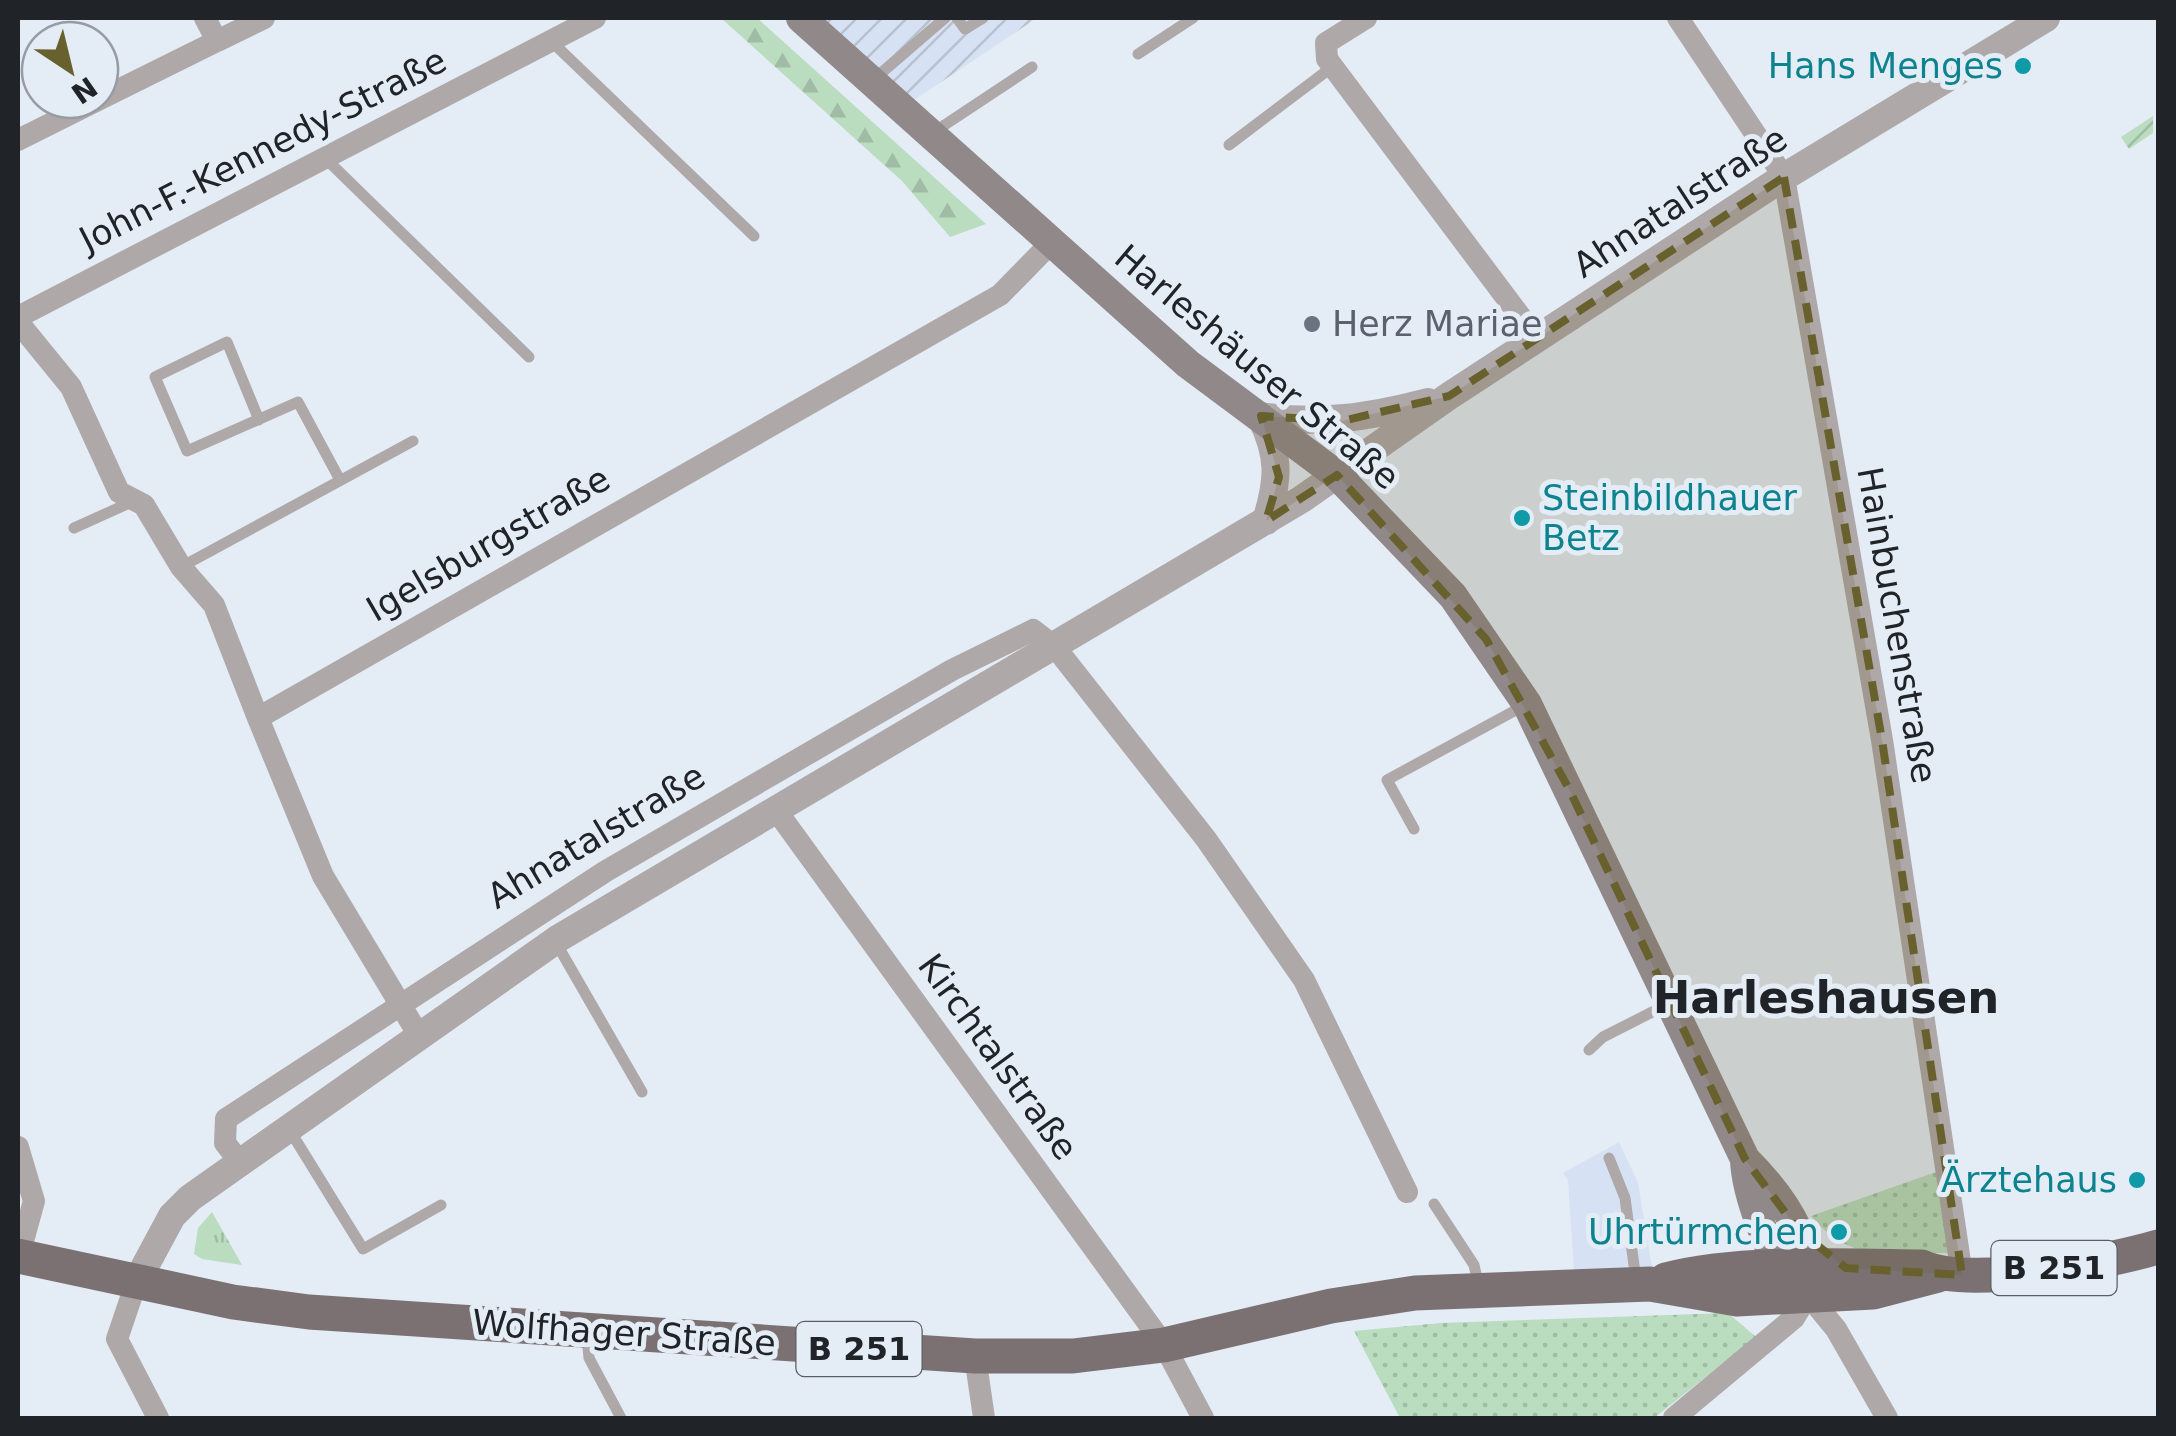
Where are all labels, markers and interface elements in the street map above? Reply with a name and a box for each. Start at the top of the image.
north arrow [20,20,120,120]
street label: John-F.-Kennedy-Straße [71,40,453,261]
place label: Hans Menges [1768,46,2003,86]
marker: Hans Menges [2012,55,2034,77]
text: N [65,70,103,110]
street label: Ahnatalstraße [1566,118,1794,286]
street label: Harleshäuser Straße [1107,237,1407,497]
place label: Herz Mariae [1332,304,1542,344]
marker: Herz Mariae [1301,313,1323,335]
street label: Igelsburgstraße [359,458,617,630]
street label: Hainbuchenstraße [1849,464,1945,786]
place label: Steinbildhauer Betz [1542,478,1798,558]
marker: Steinbildhauer Betz [1511,507,1533,529]
street label: Ahnatalstraße [480,755,712,917]
street label: Kirchtalstraße [910,947,1086,1167]
district label: Harleshausen [1653,971,1999,1024]
place label: Ärztehaus [1941,1159,2117,1200]
marker: Ärztehaus [2126,1169,2148,1191]
place label: Uhrtürmchen [1588,1212,1819,1252]
marker: Uhrtürmchen [1828,1221,1850,1243]
road number: B 251 [1992,1241,2116,1295]
street label: Wolfhager Straße [471,1302,777,1364]
road number: B 251 [796,1322,922,1376]

